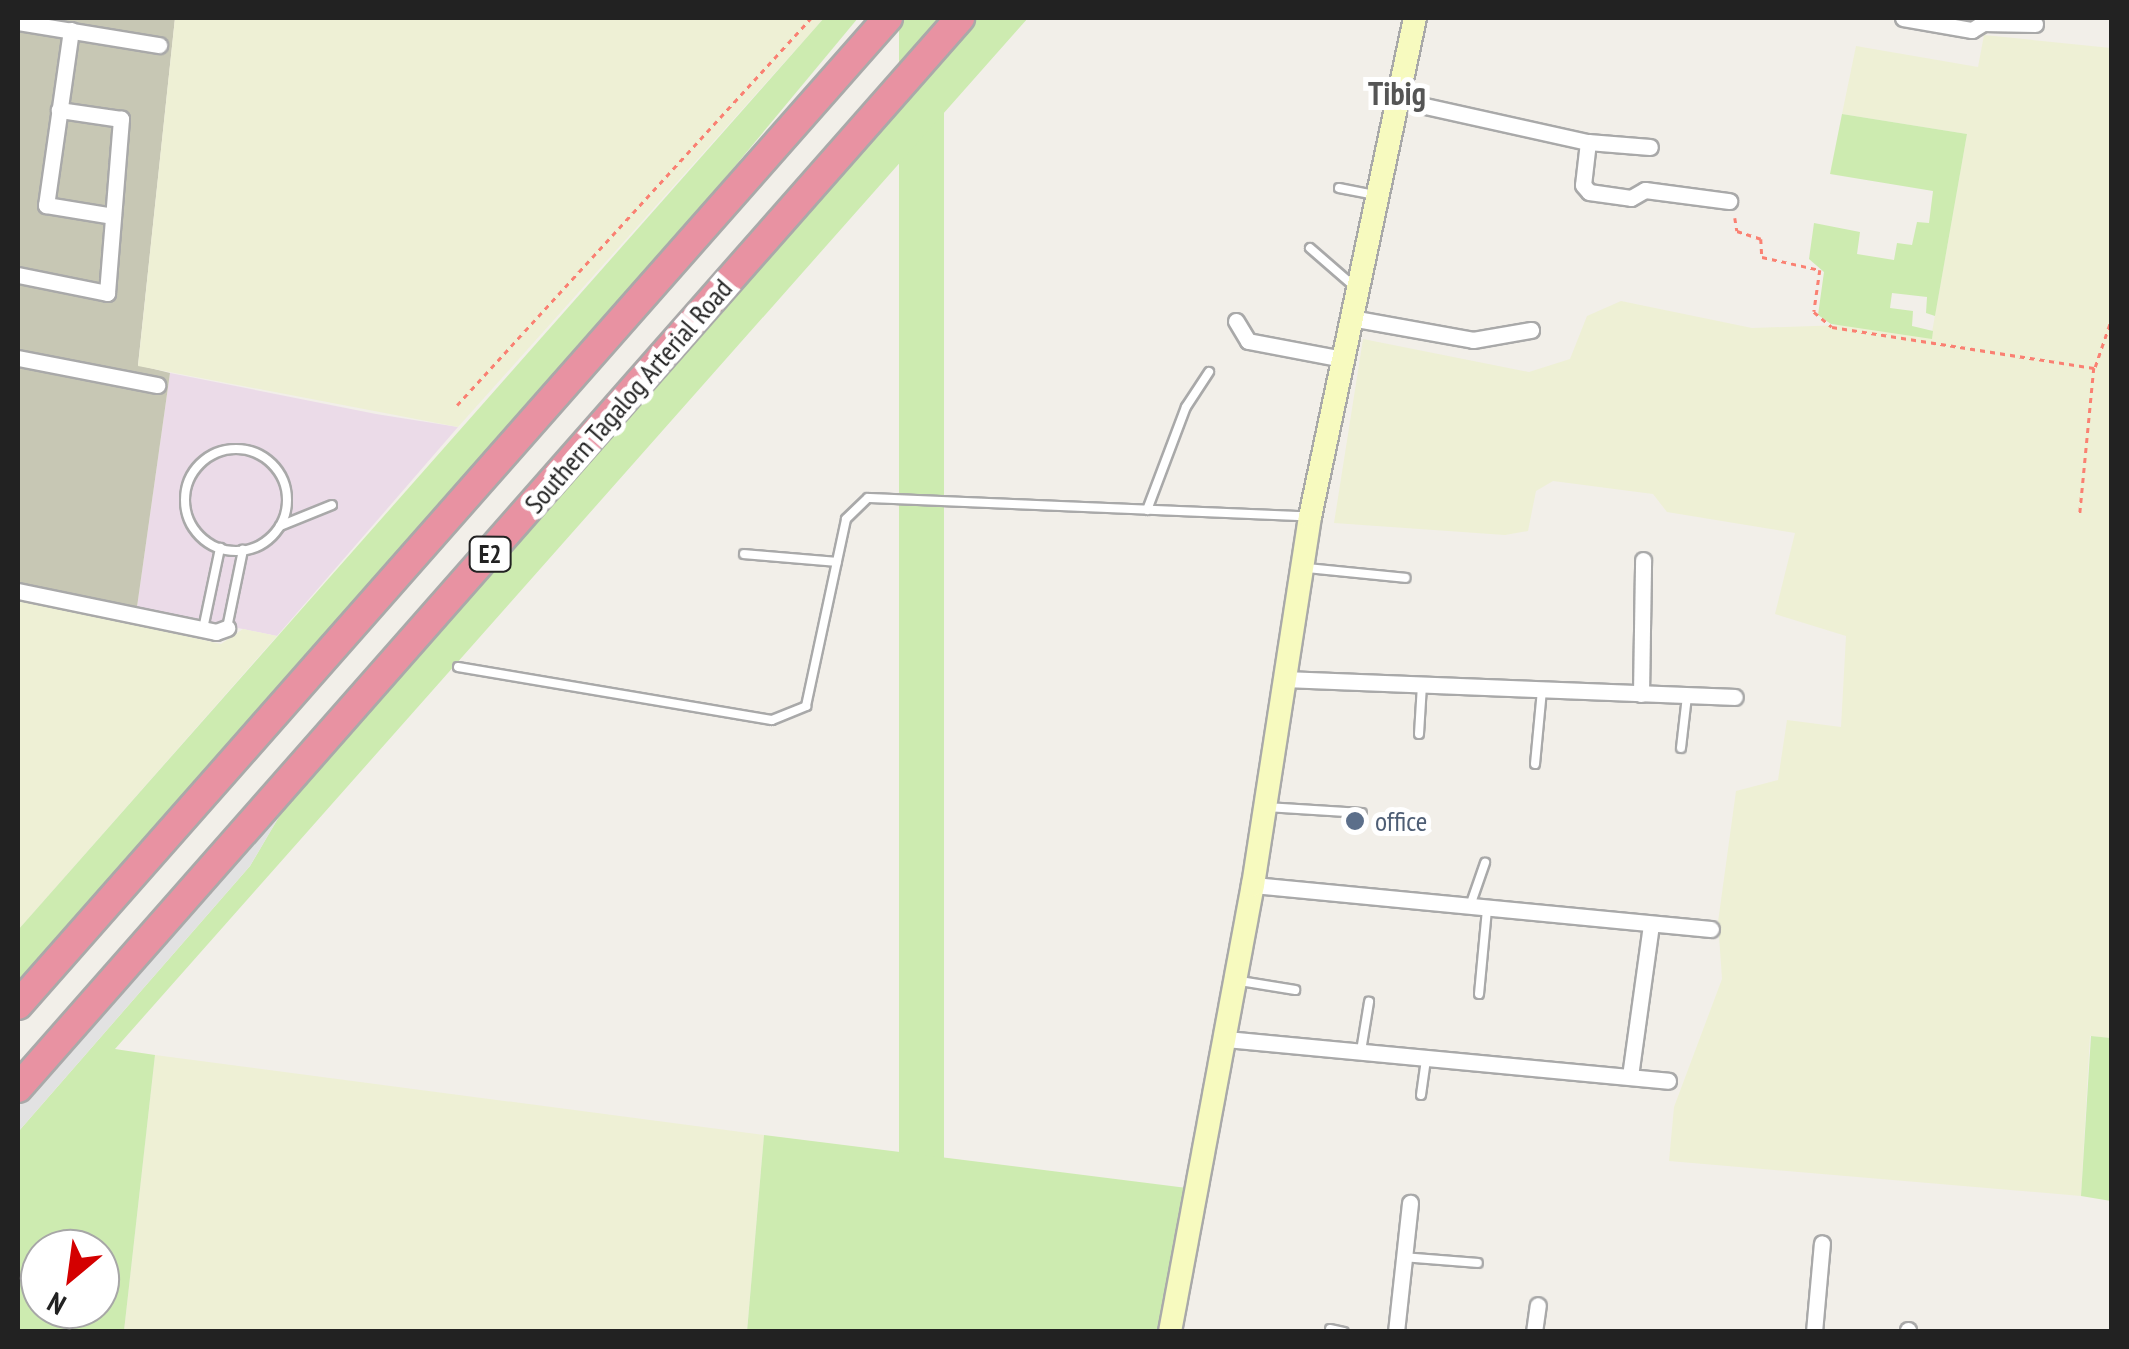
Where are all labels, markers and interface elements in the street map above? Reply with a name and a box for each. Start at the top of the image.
district label: Tibig [1368,74,1426,112]
street label: Southern Tagalog Arterial Road [517,271,739,521]
road number: E2 [468,534,512,574]
place label: office [1375,804,1427,838]
marker: office [1344,810,1366,832]
north arrow [20,1229,120,1329]
text: N [41,1284,72,1324]

